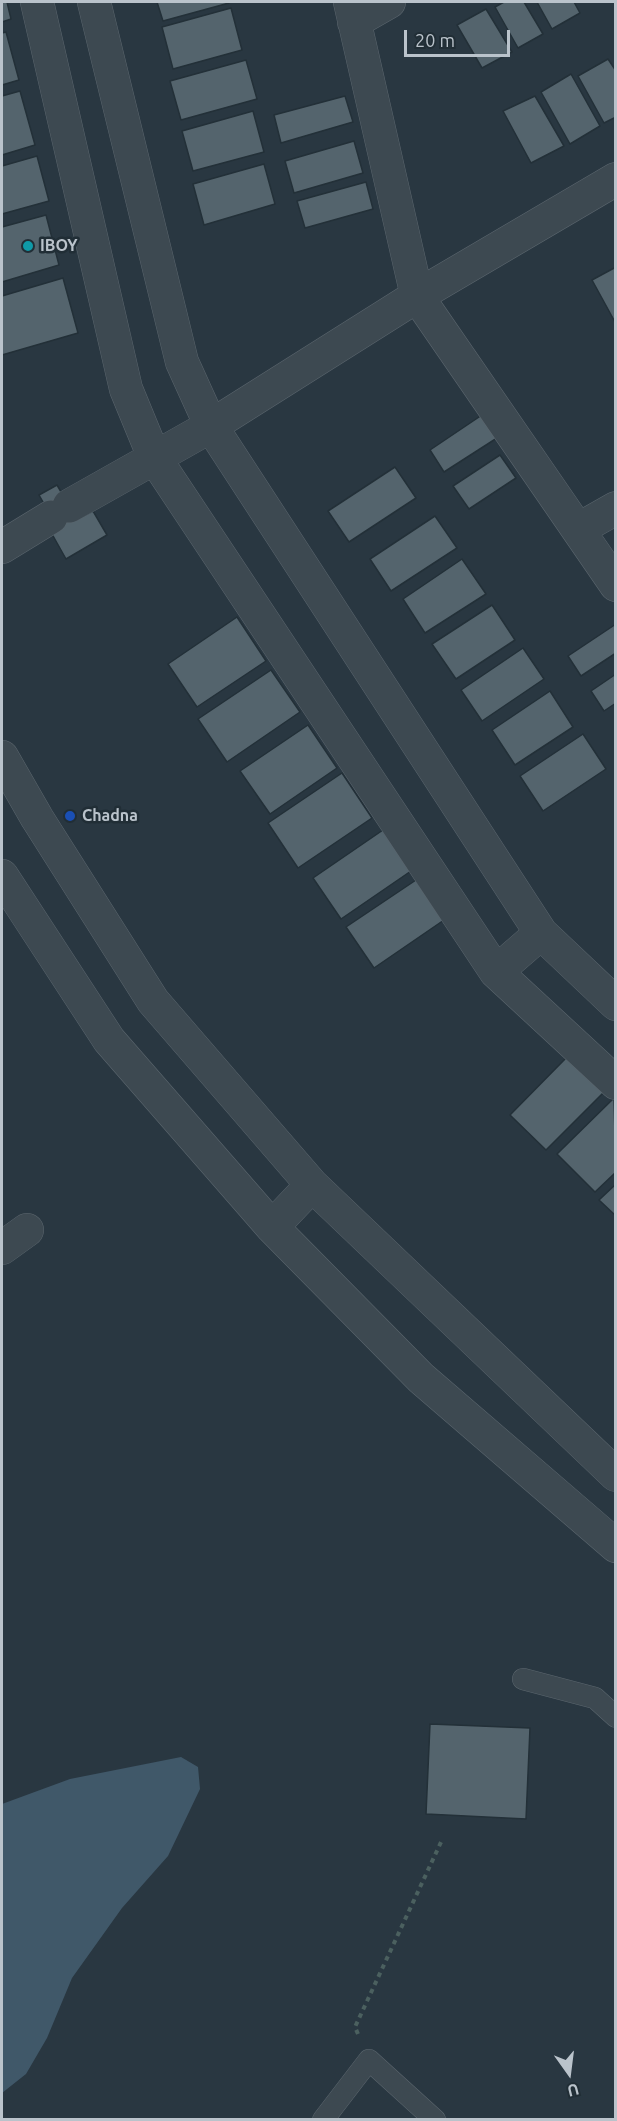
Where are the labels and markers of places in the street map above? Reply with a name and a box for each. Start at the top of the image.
place label: IBOY [40,236,78,256]
marker: IBOY [21,239,35,253]
place label: Chadna [82,806,138,826]
marker: Chadna [63,809,77,823]

